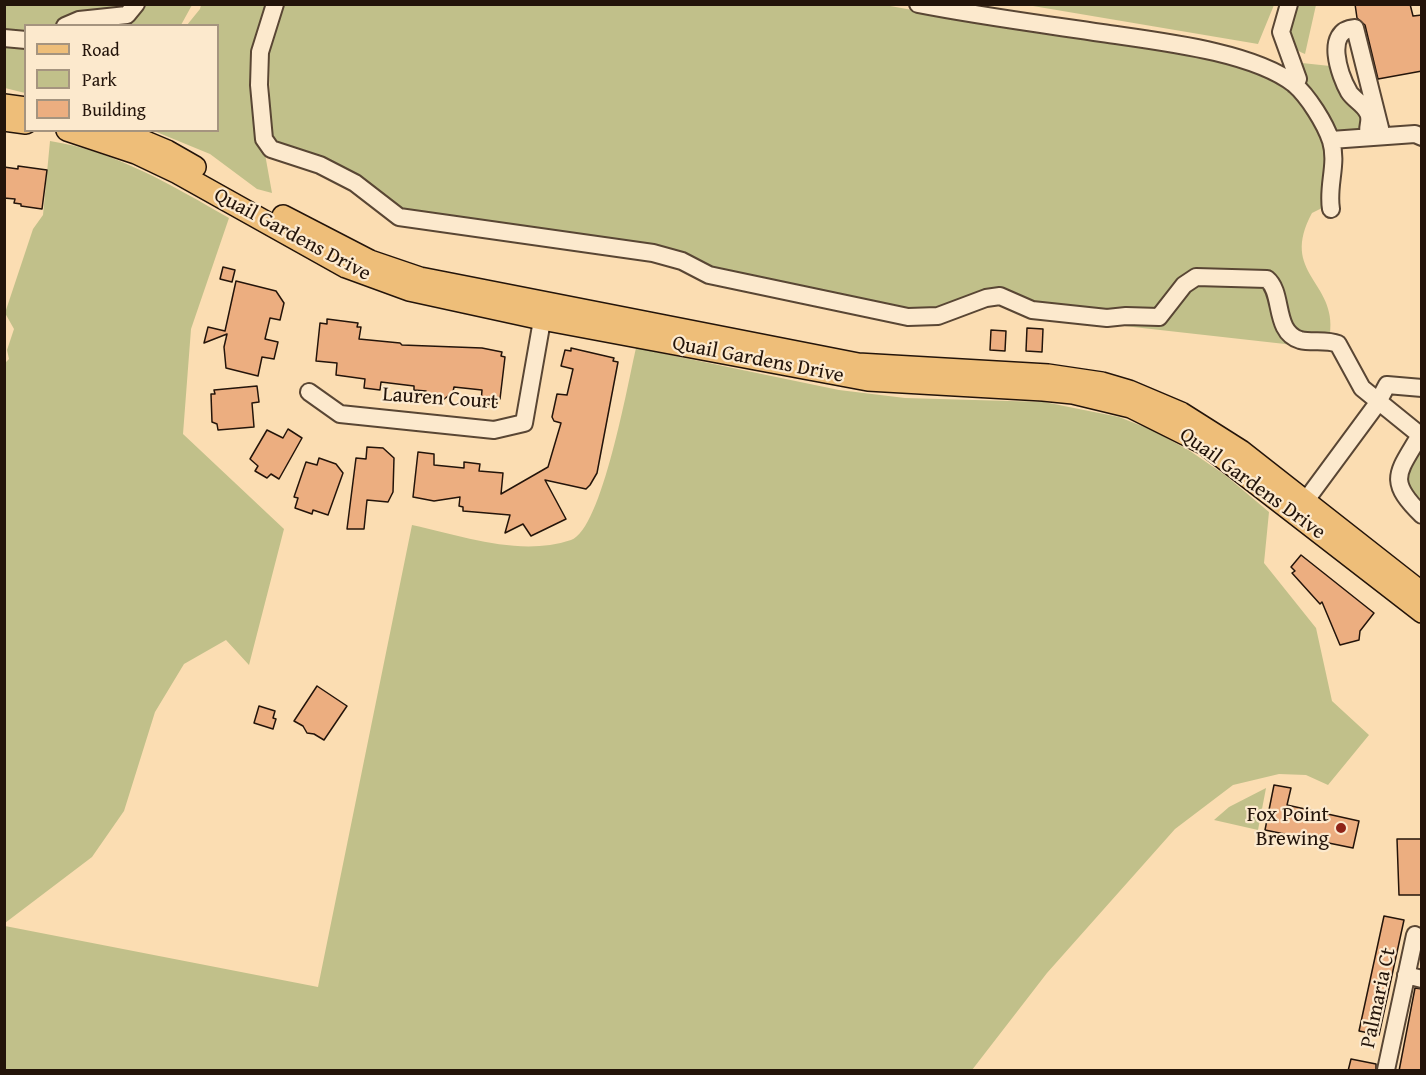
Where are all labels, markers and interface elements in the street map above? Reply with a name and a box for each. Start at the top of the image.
legend [24,24,219,132]
text: Road [82,36,120,63]
text: Park [82,66,117,93]
text: Building [82,96,146,123]
street label: Quail Gardens Drive [209,183,375,287]
street label: Quail Gardens Drive [670,331,846,389]
street label: Lauren Court [381,382,499,416]
street label: Quail Gardens Drive [1174,423,1330,545]
place label: Fox Point Brewing [1247,803,1329,853]
marker: Fox Point Brewing [1334,821,1348,835]
street label: Palmaria Ct [1356,945,1402,1051]

